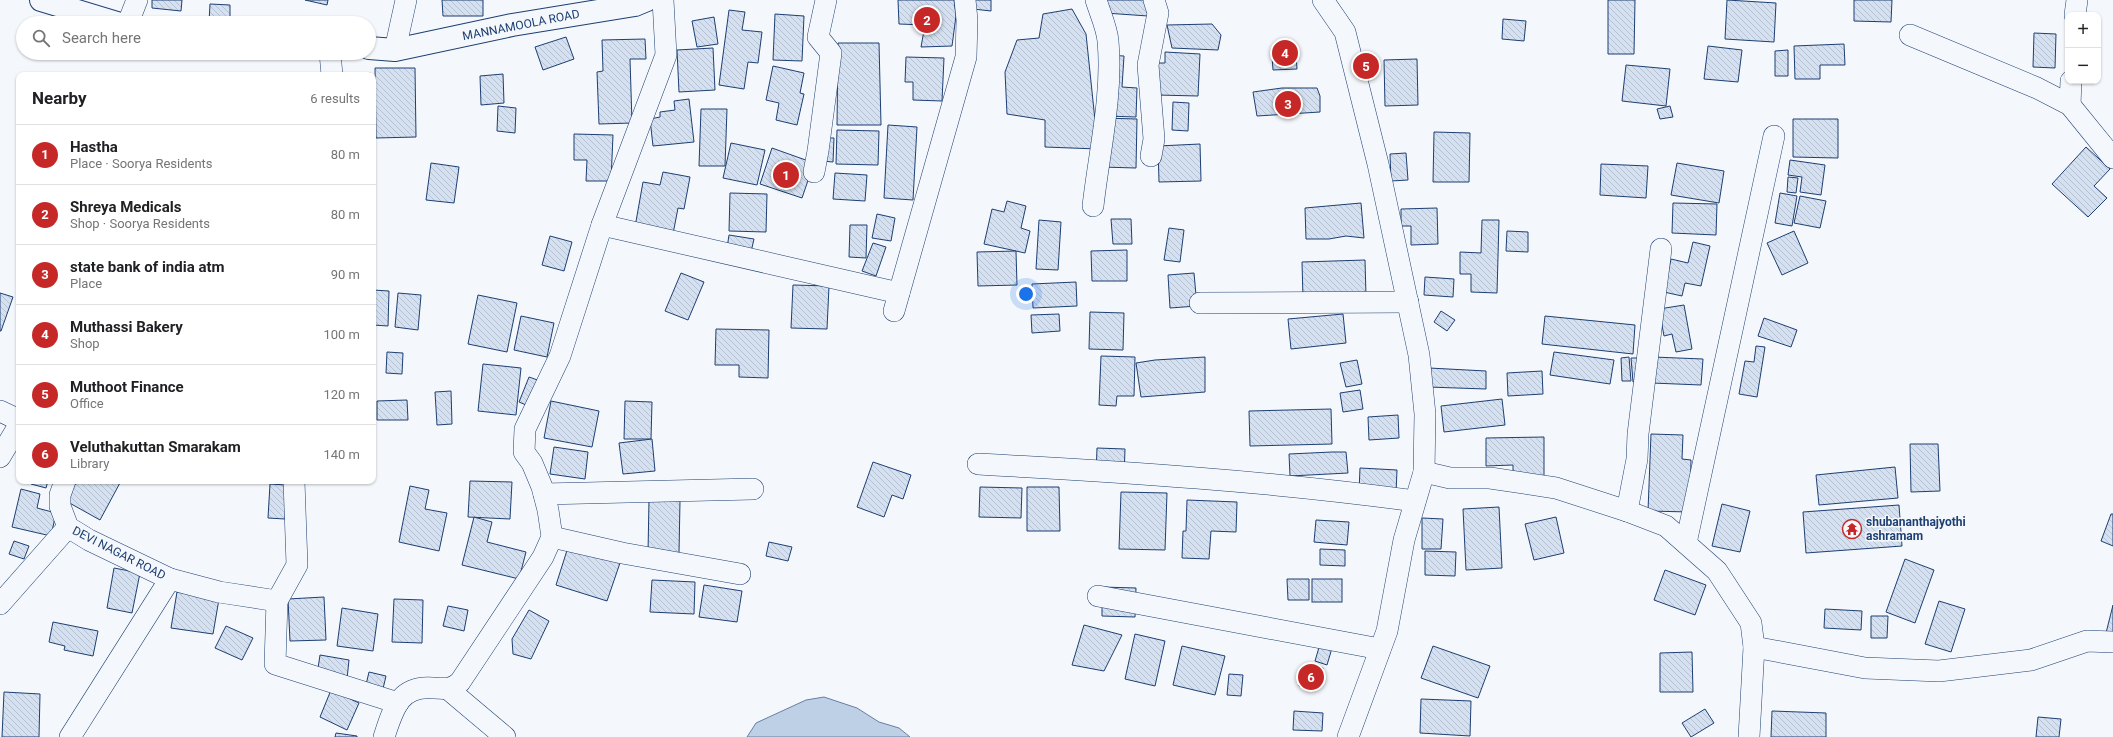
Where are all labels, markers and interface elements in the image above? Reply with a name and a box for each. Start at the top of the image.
pin: 2 [914,5,940,35]
street label: MANNAMOOLA ROAD [461,7,581,43]
map controls [2065,12,2101,84]
button: + [2065,12,2101,48]
search box [16,16,376,60]
icon: search [30,27,52,49]
text: Search here [62,29,141,47]
pin: 4 [1272,38,1298,68]
button: − [2065,48,2101,84]
pin: 5 [1353,51,1379,81]
text: Nearby [32,88,87,108]
pin: 3 [1275,89,1301,119]
text: 6 results [310,91,360,106]
text: Hastha [70,138,118,156]
text: 1 [41,147,49,162]
text: 80 m [331,147,360,162]
text: Place · Soorya Residents [70,156,213,171]
pin: 1 [773,160,799,190]
text: Shreya Medicals [70,198,181,216]
text: 2 [41,207,49,222]
text: 80 m [331,207,360,222]
text: Shop · Soorya Residents [70,216,210,231]
text: state bank of india atm [70,258,225,276]
text: 3 [41,267,49,282]
text: 90 m [331,267,360,282]
text: Place [70,276,102,291]
your location [1016,284,1036,304]
text: Muthassi Bakery [70,318,183,336]
text: 4 [41,327,49,342]
text: 100 m [323,327,360,342]
text: Shop [70,336,100,351]
text: Muthoot Finance [70,378,184,396]
text: 5 [41,387,49,402]
text: 120 m [323,387,360,402]
text: Office [70,396,104,411]
text: Veluthakuttan Smarakam [70,438,241,456]
text: 6 [41,447,49,462]
text: 140 m [323,447,360,462]
text: Library [70,456,109,471]
place label: shubananthajyothi ashramam [1866,515,1966,543]
temple icon: shubananthajyothi ashramam [1841,518,1863,540]
street label: DEVI NAGAR ROAD [70,523,168,583]
pin: 6 [1298,662,1324,692]

